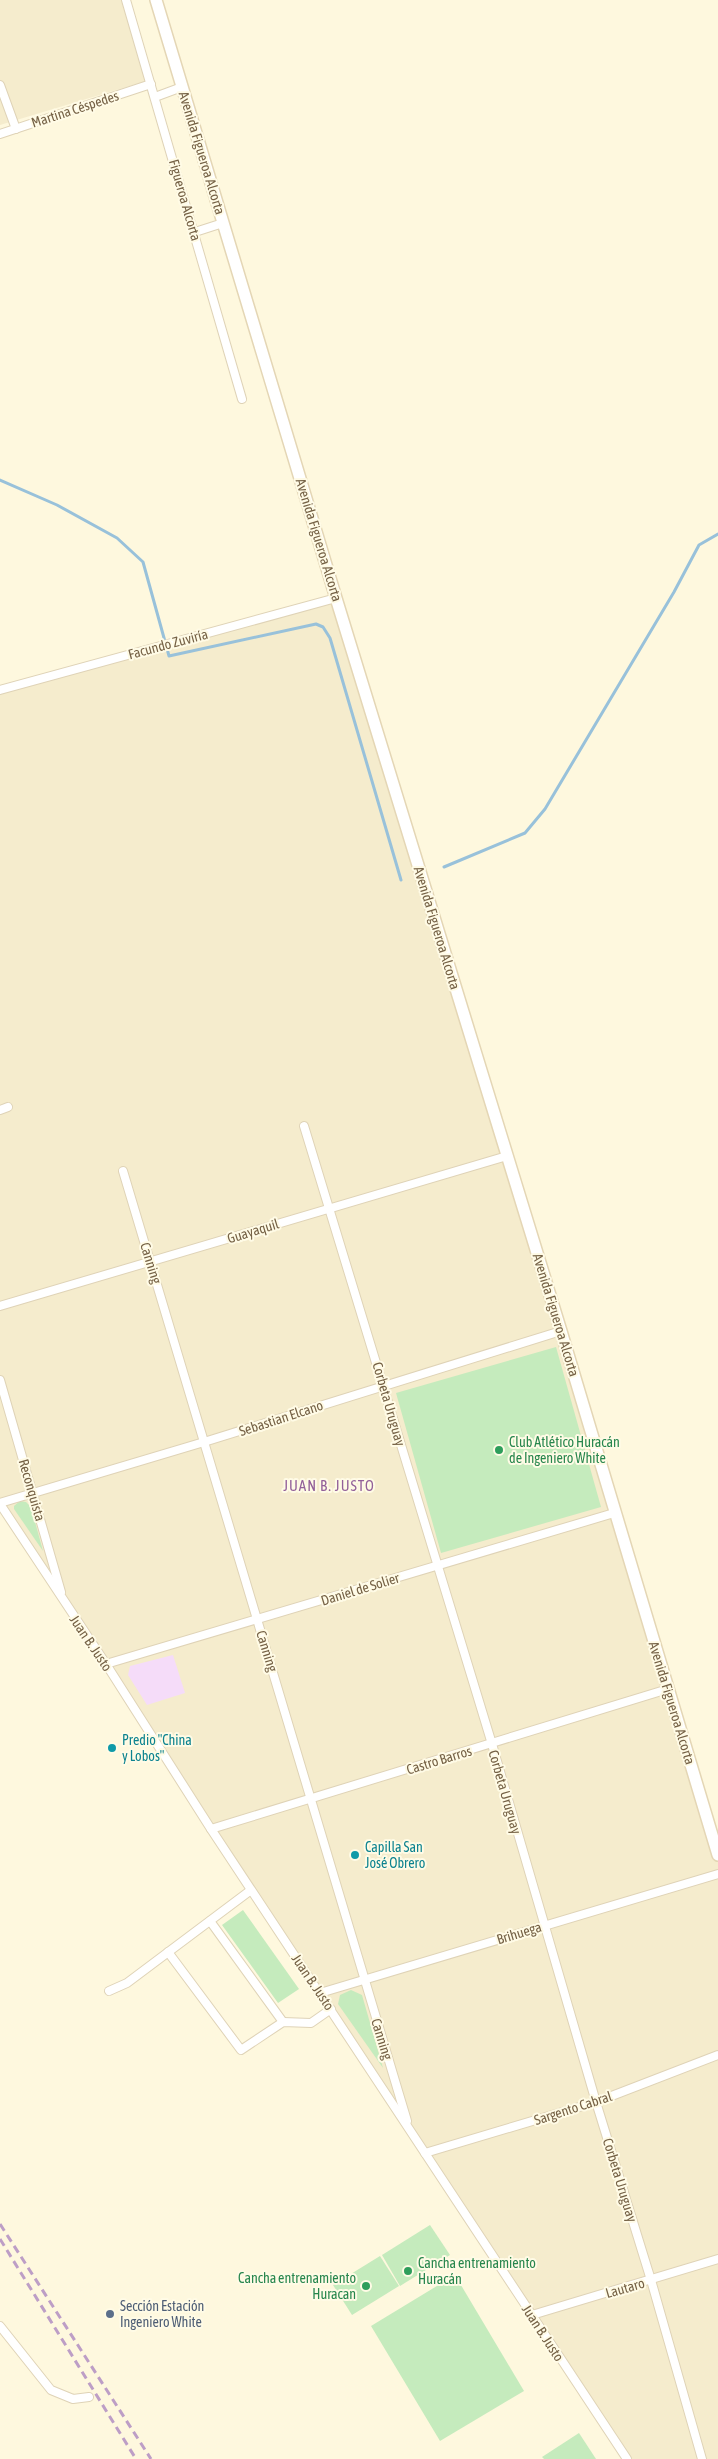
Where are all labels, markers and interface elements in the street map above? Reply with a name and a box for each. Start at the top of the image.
street label: Martina Céspedes [29,87,121,131]
street label: Avenida Figueroa Alcorta [175,89,229,217]
street label: Figueroa Alcorta [165,157,205,243]
street label: Avenida Figueroa Alcorta [293,477,345,603]
street label: Facundo Zuviría [126,626,210,662]
street label: Avenida Figueroa Alcorta [411,865,463,991]
street label: Guayaquil [225,1215,281,1246]
street label: Canning [137,1240,165,1286]
street label: Avenida Figueroa Alcorta [530,1252,582,1378]
street label: Corbeta Uruguay [369,1360,409,1448]
street label: Sebastian Elcano [237,1397,325,1439]
place label: Club Atlético Huracán de Ingeniero White [509,1434,620,1466]
marker: Club Atlético Huracán de Ingeniero White [493,1444,505,1456]
street label: Reconquista [15,1457,49,1523]
district label: JUAN B. JUSTO [283,1477,375,1494]
street label: Daniel de Solier [319,1569,402,1609]
street label: Juan B. Justo [66,1612,116,1674]
street label: Canning [253,1628,281,1674]
street label: Avenida Figueroa Alcorta [646,1640,698,1766]
place label: Predio "China y Lobos" [122,1732,192,1764]
marker: Predio "China y Lobos" [106,1742,118,1754]
street label: Castro Barros [404,1742,474,1777]
street label: Corbeta Uruguay [485,1748,525,1836]
place label: Capilla San José Obrero [365,1839,425,1871]
marker: Capilla San José Obrero [349,1849,361,1861]
street label: Brihuega [495,1919,543,1947]
street label: Juan B. Justo [288,1951,338,2013]
street label: Canning [368,2016,396,2062]
street label: Sargento Cabral [532,2088,614,2128]
street label: Corbeta Uruguay [600,2136,640,2224]
place label: Cancha entrenamiento Huracán [418,2255,536,2287]
marker: Cancha entrenamiento Huracán [402,2265,414,2277]
place label: Cancha entrenamiento Huracan [238,2270,356,2302]
street label: Lautaro [604,2275,646,2301]
marker: Cancha entrenamiento Huracan [360,2280,372,2292]
place label: Sección Estación Ingeniero White [120,2298,204,2330]
street label: Juan B. Justo [519,2302,567,2364]
marker: Sección Estación Ingeniero White [104,2308,116,2320]

